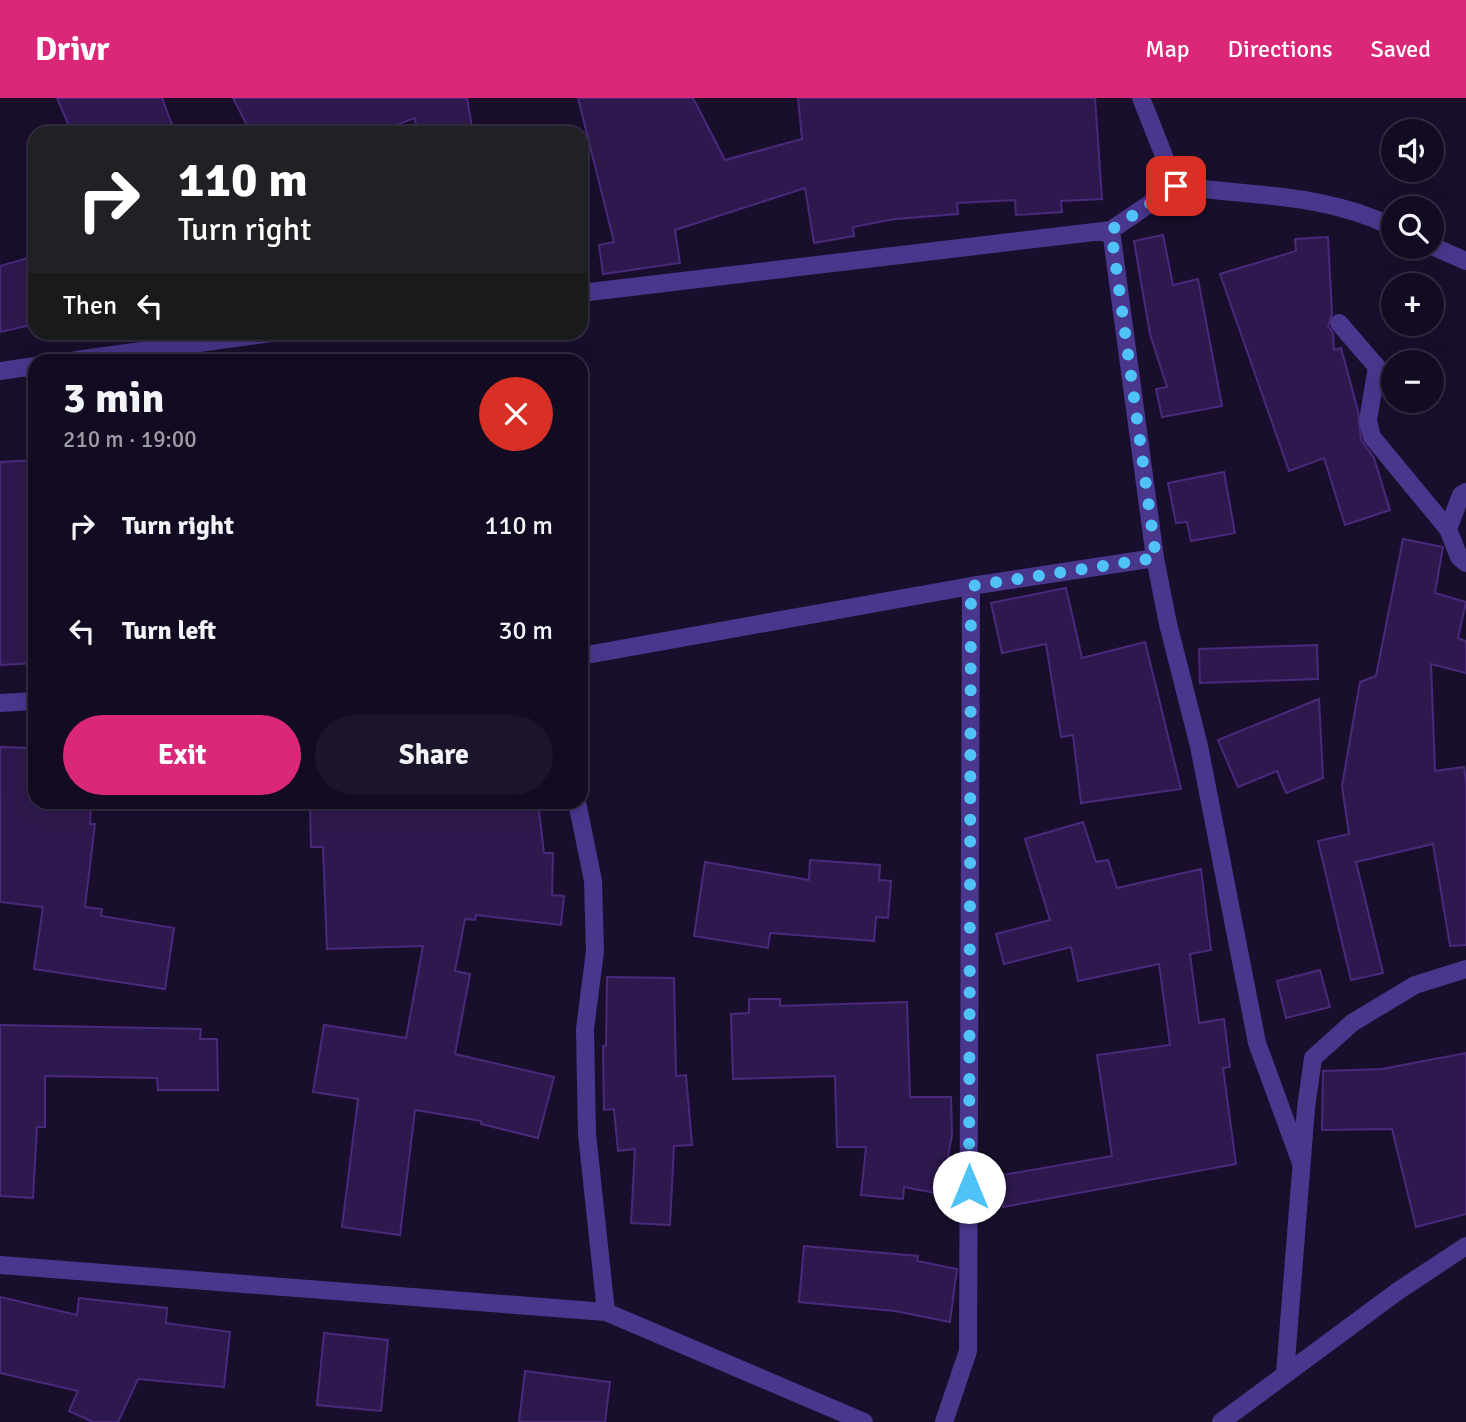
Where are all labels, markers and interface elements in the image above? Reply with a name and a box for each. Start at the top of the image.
text: Drivr [35,29,109,70]
text: Map [1145,34,1190,64]
text: Directions [1228,34,1333,64]
text: Saved [1371,34,1431,64]
map controls [1381,119,1444,413]
button: sound [1381,119,1444,182]
text: 110 m [178,150,308,210]
icon: right [63,154,154,245]
pin [1146,156,1206,216]
icon: arrive [1157,167,1195,205]
button: search [1381,196,1444,259]
text: Turn right [178,210,311,249]
button: + [1381,273,1444,336]
icon: left [131,287,169,325]
text: Then [63,290,117,322]
button: − [1381,350,1444,413]
text: 3 min [63,373,164,424]
button: close [479,377,553,451]
text: 210 m · 19:00 [63,425,197,454]
icon: right [63,507,101,545]
text: Turn right [122,510,234,542]
text: 110 m [484,510,553,542]
icon: left [63,612,101,650]
text: Turn left [122,615,216,647]
text: 30 m [498,615,553,647]
button: Exit [63,715,301,795]
button: Share [315,715,553,795]
position arrow [932,1150,1006,1224]

